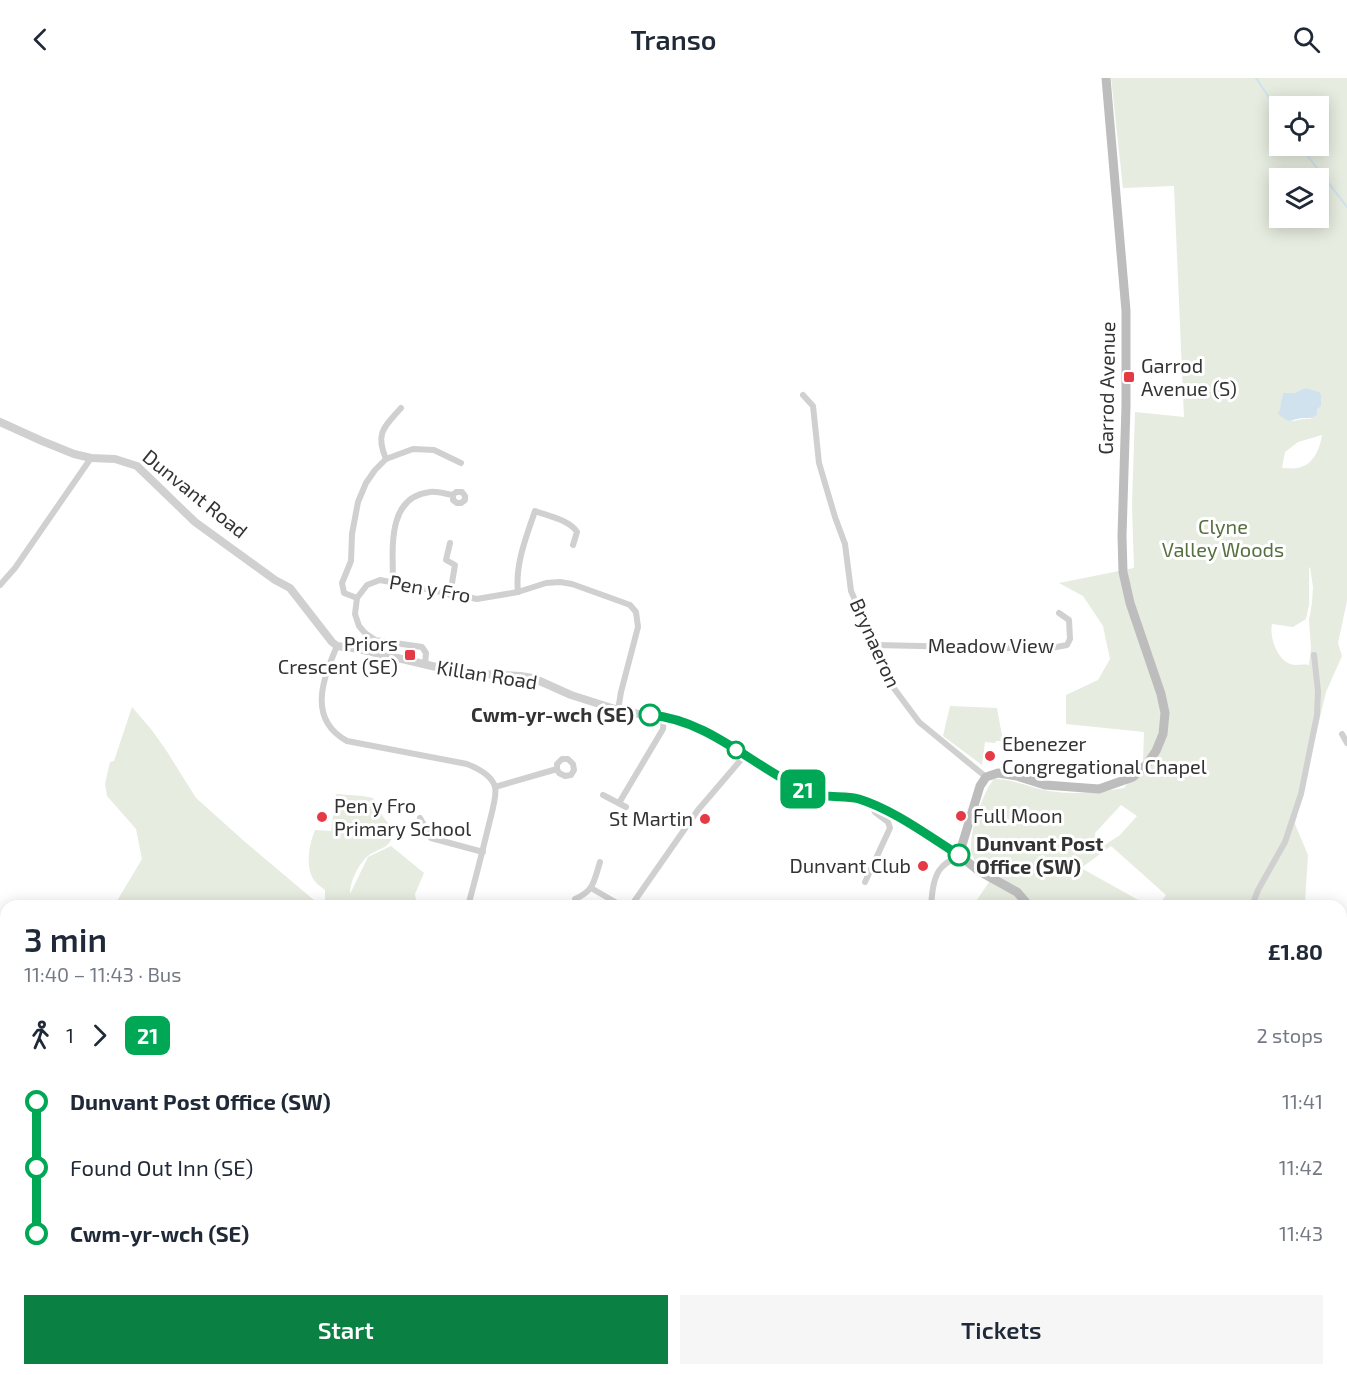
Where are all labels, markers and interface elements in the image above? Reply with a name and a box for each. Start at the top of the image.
icon: back [24,23,57,56]
text: Transo [631,23,716,55]
icon: search [1290,23,1323,56]
map controls [1269,96,1329,228]
button: locate [1269,96,1329,156]
button: layers [1269,168,1329,228]
street label: Garrod Avenue [1093,321,1119,455]
place label: Garrod Avenue (S) [1141,353,1237,400]
marker: Garrod Avenue (S) [1122,370,1136,384]
street label: Dunvant Road [139,444,253,543]
park label: Clyne Valley Woods [1162,514,1284,561]
street label: Pen y Fro [388,569,473,607]
street label: Brynaeron [846,594,906,691]
place label: Priors Crescent (SE) [278,631,398,678]
street label: Meadow View [928,633,1054,657]
marker: Priors Crescent (SE) [403,648,417,662]
street label: Killan Road [435,654,539,694]
place label: Cwm-yr-wch (SE) [471,702,634,727]
marker: Cwm-yr-wch (SE) [639,704,661,726]
place label: Ebenezer Congregational Chapel [1002,731,1207,778]
unlabelled marker [727,741,745,759]
marker: Ebenezer Congregational Chapel [983,749,997,763]
line badge: 21 [776,770,830,808]
text: 21 [792,777,814,802]
place label: Pen y Fro Primary School [334,793,471,840]
place label: Full Moon [973,803,1063,827]
place label: St Martin [609,806,693,830]
marker: Full Moon [954,809,968,823]
marker: Pen y Fro Primary School [315,810,329,824]
marker: St Martin [698,812,712,826]
place label: Dunvant Post Office (SW) [976,831,1104,878]
marker: Dunvant Post Office (SW) [948,844,970,866]
place label: Dunvant Club [789,853,911,877]
marker: Dunvant Club [916,859,930,873]
text: 3 min [24,919,107,959]
text: £1.80 [1268,938,1323,964]
text: 11:40 – 11:43 · Bus [24,962,181,986]
icon: walk [24,1019,57,1052]
icon: forward [83,1019,116,1052]
text: 1 [66,1023,74,1047]
text: 21 [137,1023,158,1048]
text: 2 stops [1256,1023,1323,1047]
text: Dunvant Post Office (SW) [70,1088,331,1114]
text: 11:41 [1282,1089,1323,1113]
text: Found Out Inn (SE) [70,1154,253,1180]
text: 11:42 [1279,1155,1323,1179]
text: Cwm-yr-wch (SE) [70,1220,249,1246]
text: 11:43 [1279,1221,1323,1245]
button: Start [24,1295,668,1364]
button: Tickets [680,1295,1323,1364]

